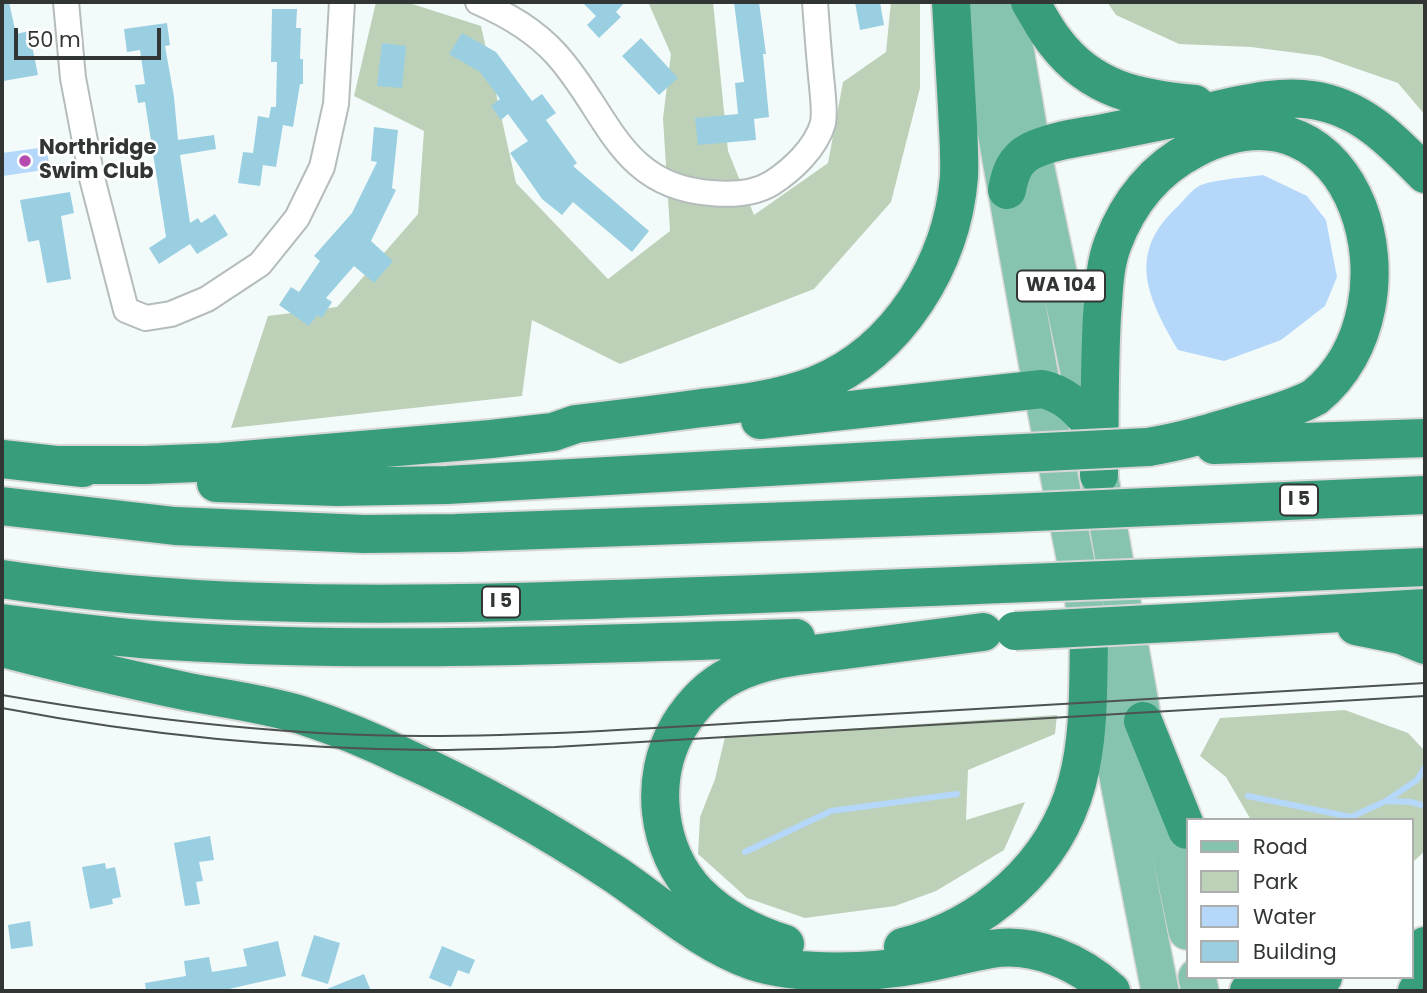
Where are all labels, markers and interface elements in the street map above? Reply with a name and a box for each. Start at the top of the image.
scale bar [18,14,164,58]
text: 50 m [27,25,81,54]
place label: Northridge Swim Club [39,136,156,186]
marker: Northridge Swim Club [17,153,33,169]
road number: WA 104 [1017,270,1105,302]
road number: I 5 [1280,485,1318,516]
road number: I 5 [482,586,520,618]
legend [1186,818,1413,979]
text: Road [1253,832,1308,861]
text: Park [1253,867,1298,896]
text: Water [1253,902,1316,931]
text: Building [1253,937,1337,966]

